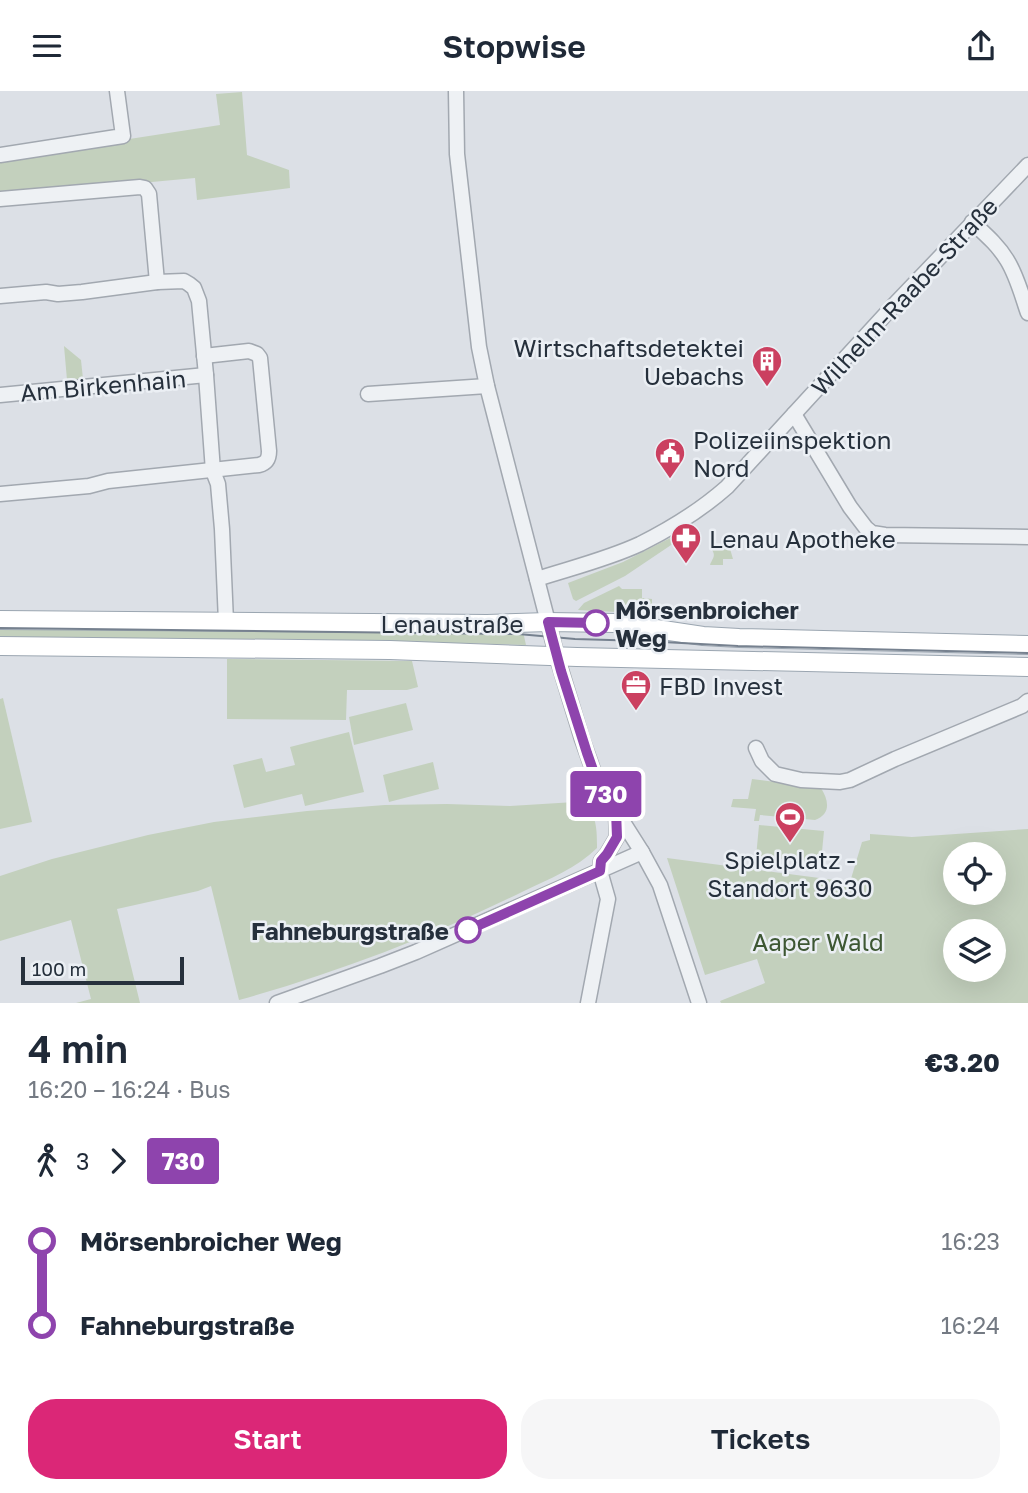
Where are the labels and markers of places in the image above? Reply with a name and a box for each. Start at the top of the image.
place label: Wirtschaftsdetektei Uebachs [513,333,744,390]
building icon: Wirtschaftsdetektei Uebachs [750,344,784,388]
place label: Polizeiinspektion Nord [693,425,891,482]
public building icon: Polizeiinspektion Nord [653,436,687,480]
pharmacy icon: Lenau Apotheke [669,521,703,565]
place label: Lenau Apotheke [709,524,896,553]
place label: Mörsenbroicher Weg [615,595,799,652]
marker: Mörsenbroicher Weg [583,610,609,636]
office icon: FBD Invest [619,668,653,712]
place label: FBD Invest [659,671,783,700]
sports icon: Spielplatz - Standort 9630 [773,800,807,844]
place label: Spielplatz - Standort 9630 [707,845,873,902]
place label: Fahneburgstraße [251,916,449,945]
marker: Fahneburgstraße [455,917,481,943]

